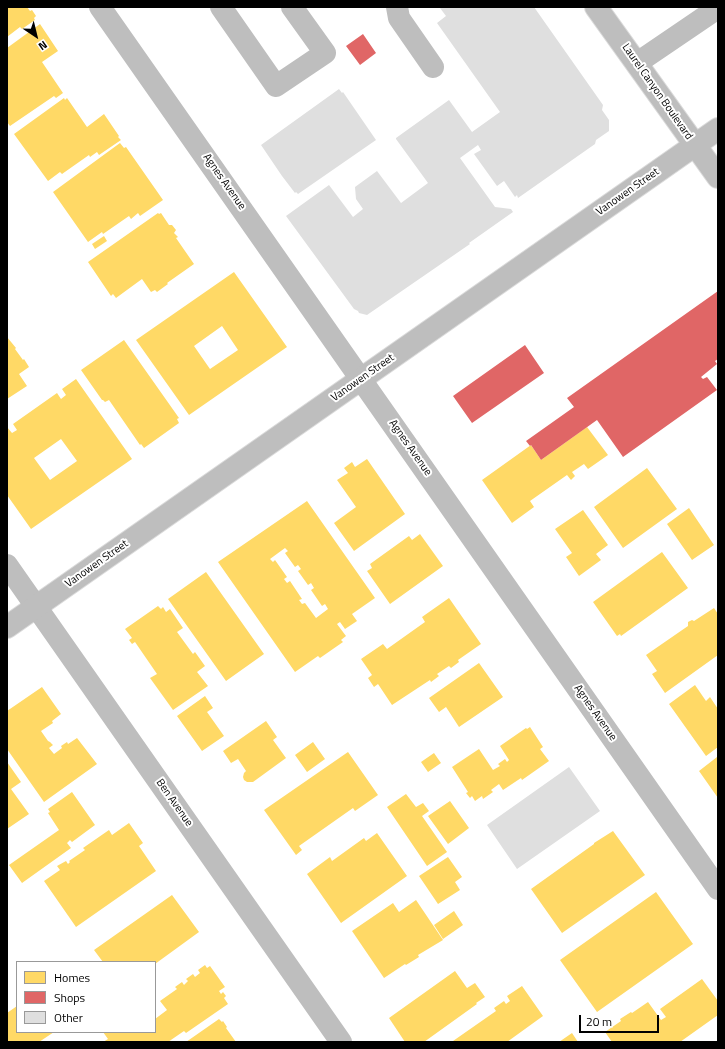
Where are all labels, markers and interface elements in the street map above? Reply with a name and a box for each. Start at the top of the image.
north arrow [16,16,56,56]
text: N [35,37,51,55]
street label: Laurel Canyon Boulevard [619,41,695,143]
street label: Agnes Avenue [200,151,248,213]
street label: Vanowen Street [594,165,662,219]
street label: Vanowen Street [329,351,397,405]
street label: Agnes Avenue [386,417,434,479]
street label: Vanowen Street [63,537,131,591]
street label: Agnes Avenue [571,682,619,744]
street label: Ben Avenue [153,777,195,829]
legend [16,961,156,1033]
text: Homes [54,968,90,987]
text: Shops [54,988,85,1007]
scale bar [581,1007,661,1033]
text: Other [54,1008,83,1027]
text: 20 m [586,1012,612,1031]

